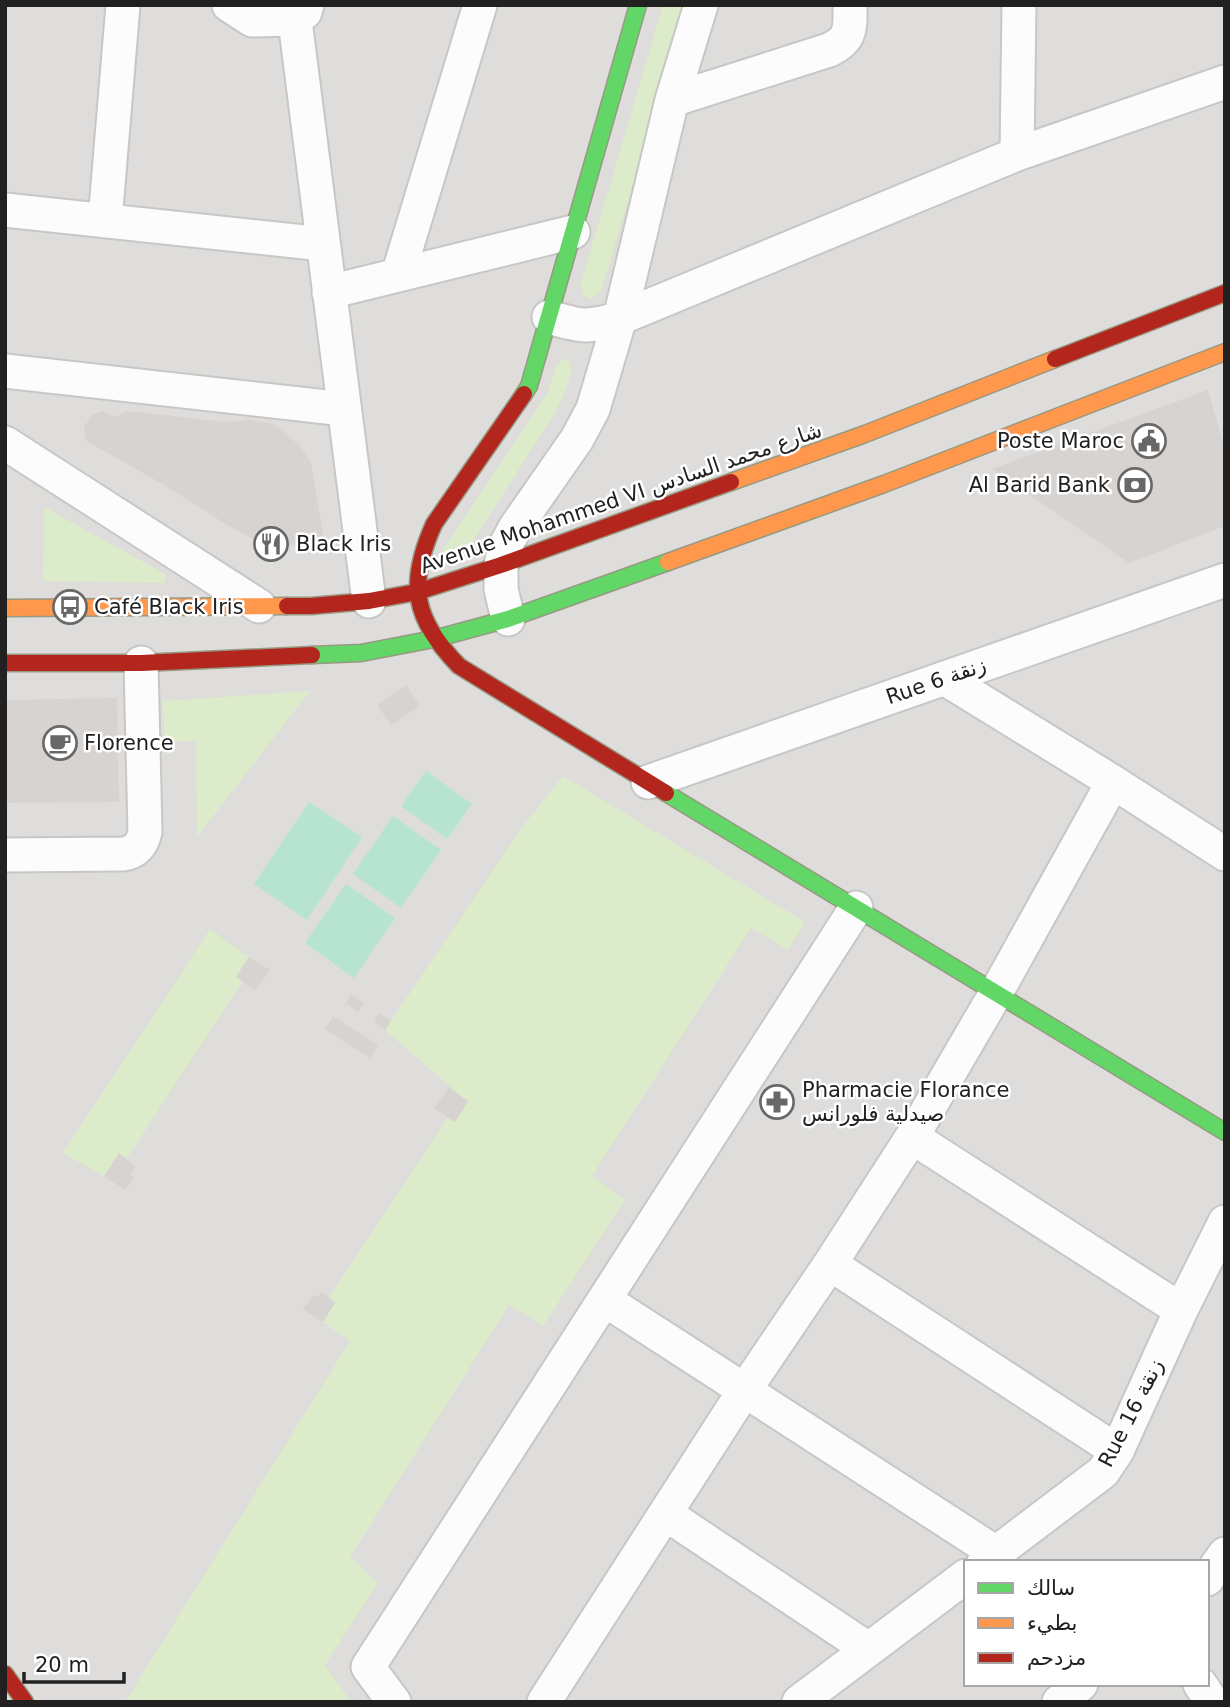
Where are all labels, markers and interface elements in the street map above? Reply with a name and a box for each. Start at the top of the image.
street label: Avenue Mohammed VI شارع محمد السادس [417,418,825,578]
public building icon: Poste Maroc [1130,422,1168,460]
place label: Poste Maroc [997,429,1124,453]
bank icon: Al Barid Bank [1116,466,1154,504]
place label: Al Barid Bank [969,473,1111,497]
restaurant icon: Black Iris [252,525,290,563]
place label: Black Iris [296,532,391,556]
bus stop icon: Café Black Iris [51,588,89,626]
place label: Café Black Iris [94,595,244,619]
street label: Rue 6 زنقة [883,653,989,709]
cafe icon: Florence [41,724,79,762]
place label: Florence [84,731,174,755]
place label: Pharmacie Florance صيدلية فلورانس [802,1078,1009,1126]
pharmacy icon: Pharmacie Florance صيدلية فلورانس [758,1083,796,1121]
street label: Rue 16 زنقة [1094,1355,1168,1471]
legend [964,1560,1209,1686]
text: سالك [1027,1576,1075,1600]
text: بطيء [1027,1611,1077,1635]
scale bar [24,1640,124,1684]
text: مزدحم [1027,1646,1086,1671]
text: 20 m [35,1653,89,1677]

